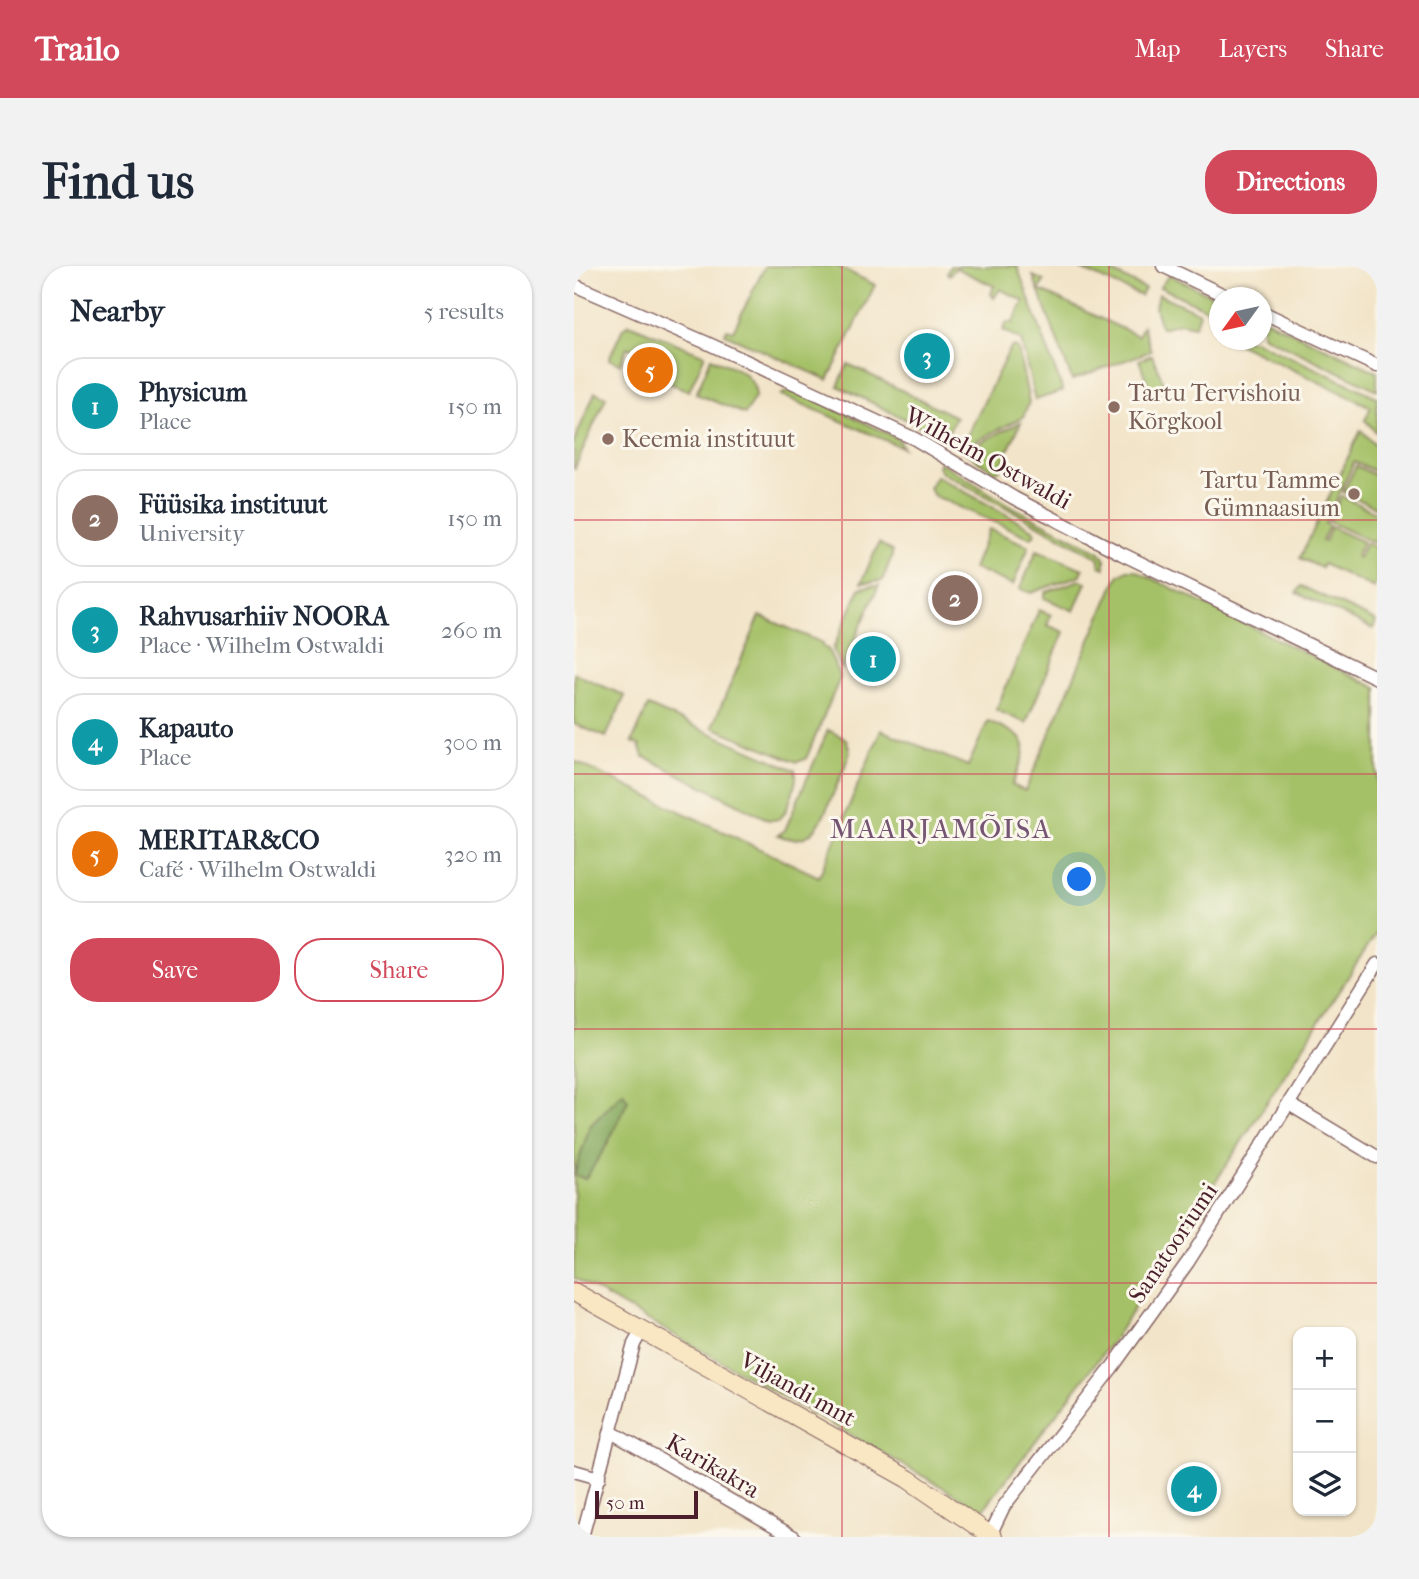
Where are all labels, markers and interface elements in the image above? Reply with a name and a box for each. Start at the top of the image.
text: Trailo [35,30,120,69]
text: Map [1135,35,1181,63]
text: Layers [1219,35,1287,63]
text: Share [1325,35,1384,63]
button: Directions [1205,150,1377,214]
text: Find us [42,153,194,211]
north arrow [1209,287,1272,350]
text: Nearby [70,294,165,329]
text: 5 results [424,298,504,325]
pin: 3 [904,330,950,382]
pin: 5 [627,344,673,396]
text: Physicum [139,377,247,408]
place label: Tartu Tervishoiu Kõrgkool [1128,379,1301,435]
text: 1 [91,393,99,420]
text: 150 m [447,393,502,420]
marker: Tartu Tervishoiu Kõrgkool [1106,399,1122,415]
street label: Wilhelm Ostwaldi [899,400,1076,515]
text: Place [139,408,191,435]
place label: Keemia instituut [622,425,796,453]
marker: Keemia instituut [600,431,616,447]
place label: Tartu Tamme Gümnaasium [1200,466,1340,522]
marker: Tartu Tamme Gümnaasium [1346,486,1362,502]
text: Füüsika instituut [139,489,327,520]
text: 2 [89,505,101,532]
text: 150 m [447,505,502,532]
text: University [139,520,244,547]
pin: 2 [932,572,978,624]
text: Rahvusarhiiv NOORA [139,601,389,632]
text: 3 [90,617,100,644]
text: 260 m [441,617,502,644]
text: Place · Wilhelm Ostwaldi [139,632,384,659]
pin: 1 [850,633,896,685]
text: Kapauto [139,713,233,744]
text: 4 [88,729,102,756]
text: 300 m [443,729,502,756]
text: Place [139,744,191,771]
district label: MAARJAMÕISA [830,812,1052,845]
text: MERITAR&CO [139,825,320,856]
text: 5 [90,841,100,868]
text: 320 m [444,841,502,868]
text: Café · Wilhelm Ostwaldi [139,856,376,883]
your location [1062,862,1096,896]
button: Save [70,938,280,1002]
button: Share [294,938,504,1002]
street label: Sanatooriumi [1123,1178,1223,1308]
map controls [1293,1327,1356,1516]
button: + [1293,1327,1356,1390]
street label: Viljandi mnt [734,1345,861,1432]
button: − [1293,1390,1356,1453]
street label: Karikakra [661,1428,766,1504]
button: layers [1293,1453,1356,1516]
pin: 4 [1171,1463,1217,1515]
scale bar [595,1488,698,1520]
text: 50 m [606,1492,645,1514]

